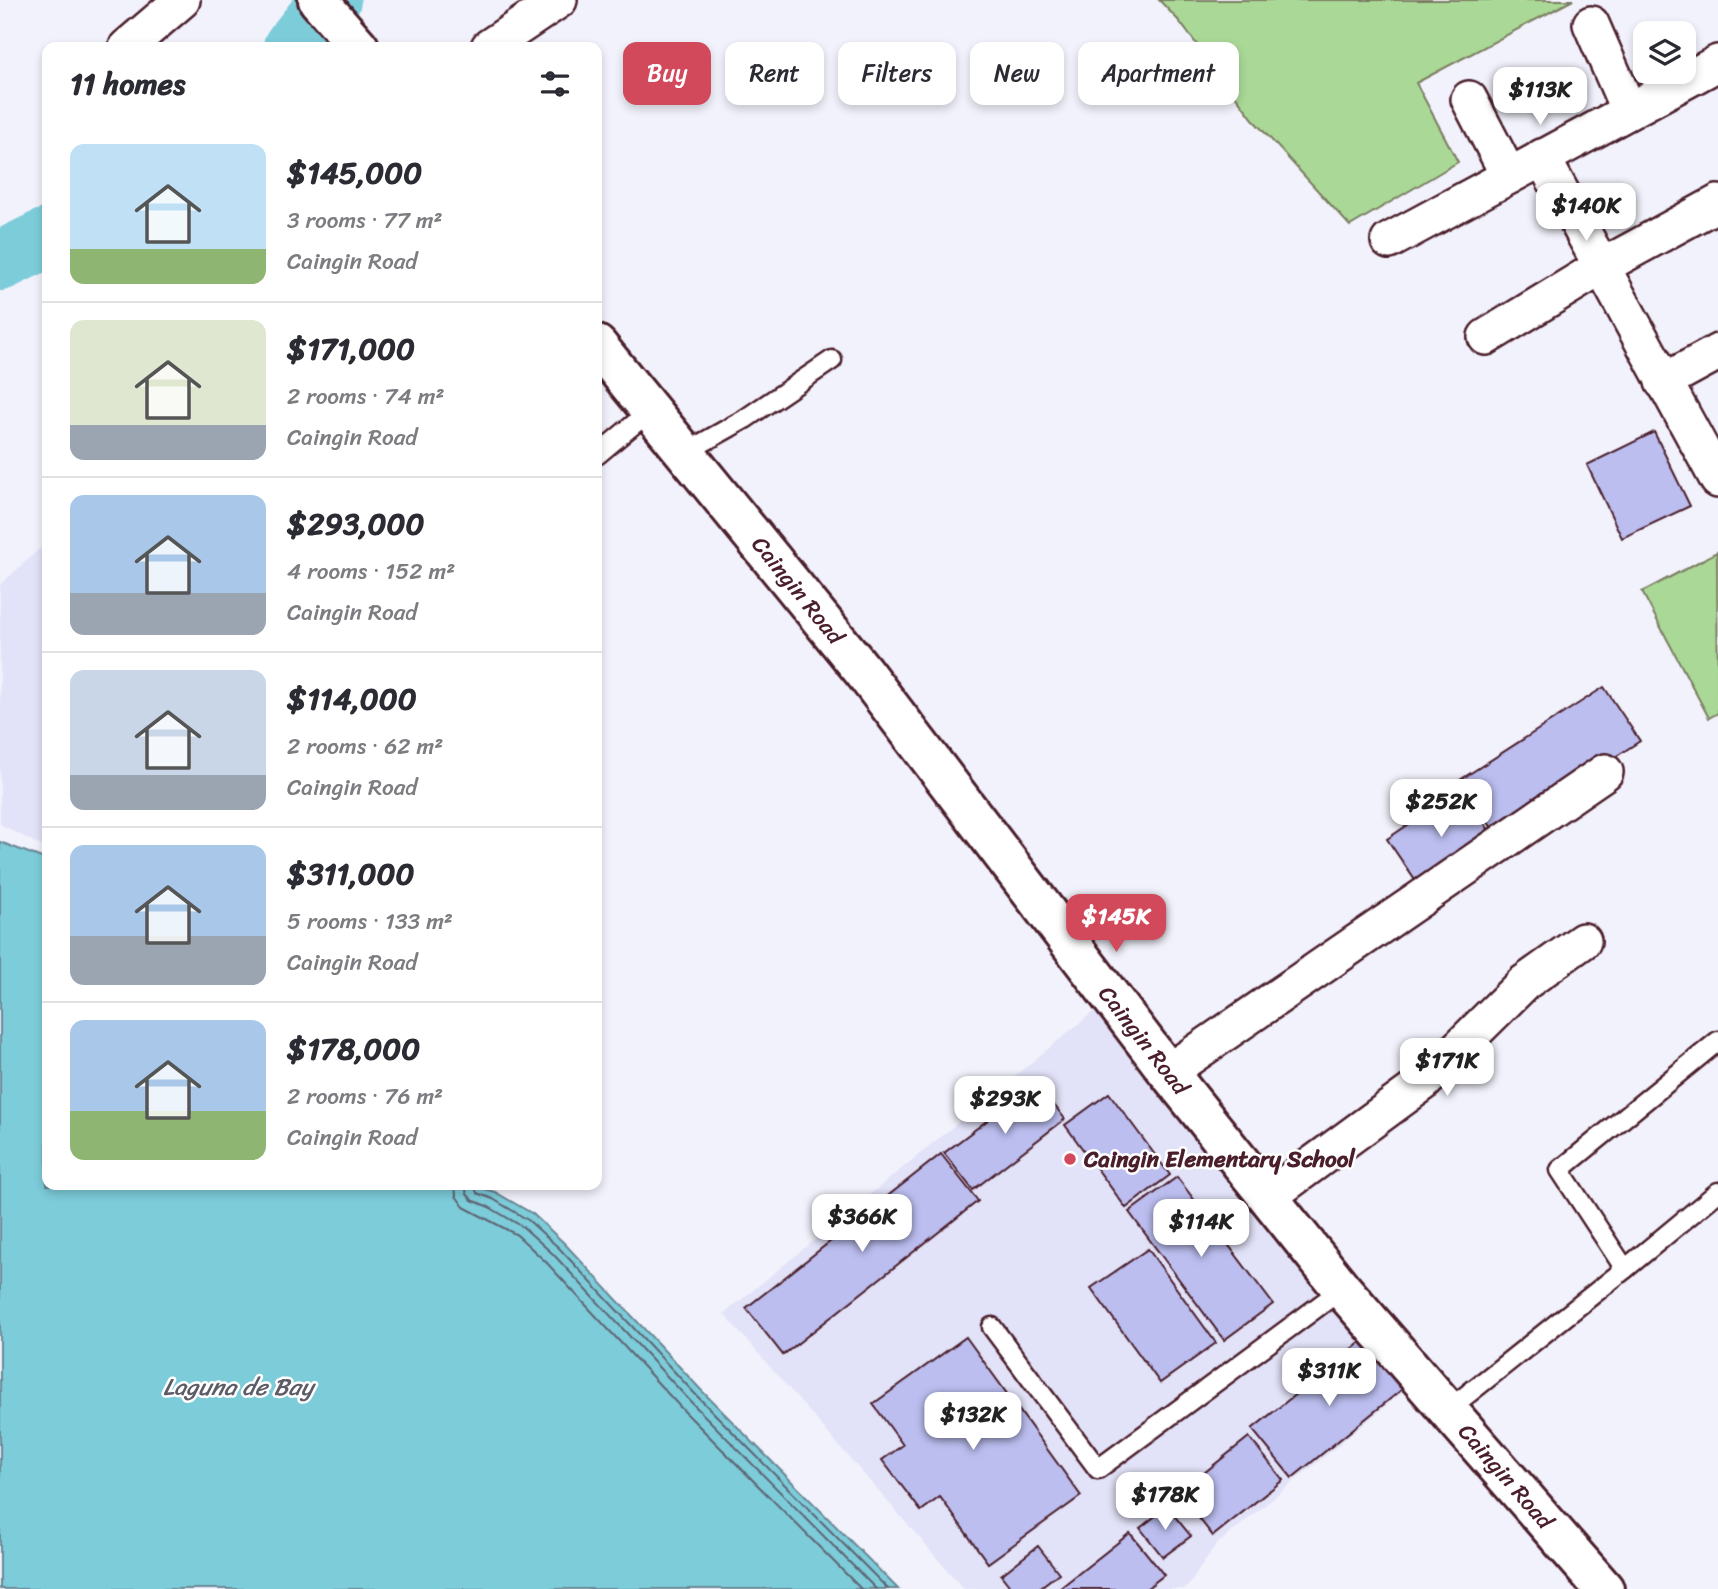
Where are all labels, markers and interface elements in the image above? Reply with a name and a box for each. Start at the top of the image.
map controls [1633,21,1696,84]
button: layers [1633,21,1696,84]
chip: Buy [623,42,711,105]
chip: Rent [725,42,824,105]
chip: Filters [838,42,956,105]
chip: New [970,42,1064,105]
chip: Apartment [1078,42,1239,105]
text: 11 homes [70,57,185,111]
icon: filters [536,65,574,103]
pin: $113K [1491,68,1589,127]
text: $113K [1509,69,1571,110]
text: $145,000 [287,146,422,200]
icon: home [126,172,210,256]
pin: $140K [1537,184,1635,243]
text: $140K [1552,185,1620,226]
text: 3 rooms · 77 m² [287,200,443,241]
text: Caingin Road [287,241,417,282]
text: $171,000 [287,322,415,376]
icon: home [126,348,210,432]
text: 2 rooms · 74 m² [287,376,444,417]
text: Caingin Road [287,417,417,458]
text: $293,000 [287,497,424,551]
icon: home [126,523,210,607]
street label: Caingin Road [741,527,856,655]
text: 4 rooms · 152 m² [287,551,455,592]
text: Caingin Road [287,592,417,633]
text: $114,000 [287,672,417,726]
icon: home [126,698,210,782]
text: 2 rooms · 62 m² [287,726,443,767]
text: Caingin Road [287,767,417,808]
pin: $252K [1392,780,1490,839]
text: $252K [1406,781,1476,822]
text: $311,000 [287,847,414,901]
icon: home [126,873,210,957]
pin: $145K [1067,894,1165,954]
text: $145K [1082,896,1150,937]
text: 5 rooms · 133 m² [287,901,453,942]
text: Caingin Road [287,942,417,983]
street label: Caingin Road [1087,976,1201,1106]
text: $178,000 [287,1022,420,1076]
pin: $171K [1398,1038,1496,1098]
text: $171K [1416,1040,1478,1081]
icon: home [126,1048,210,1132]
text: 2 rooms · 76 m² [287,1076,443,1117]
pin: $293K [956,1076,1054,1136]
text: $293K [970,1078,1040,1119]
text: Caingin Road [287,1117,417,1158]
place label: Caingin Elementary School [1083,1139,1356,1180]
marker: Caingin Elementary School [1062,1151,1078,1167]
pin: $366K [813,1194,911,1254]
text: $366K [828,1196,896,1237]
pin: $114K [1152,1200,1250,1259]
text: $114K [1169,1201,1233,1242]
pin: $311K [1280,1348,1378,1408]
text: $311K [1298,1350,1360,1391]
water label: Laguna de Bay [163,1366,317,1408]
pin: $132K [924,1392,1022,1452]
text: $132K [940,1394,1006,1435]
street label: Caingin Road [1447,1414,1565,1540]
pin: $178K [1116,1472,1214,1532]
text: $178K [1132,1474,1198,1515]

